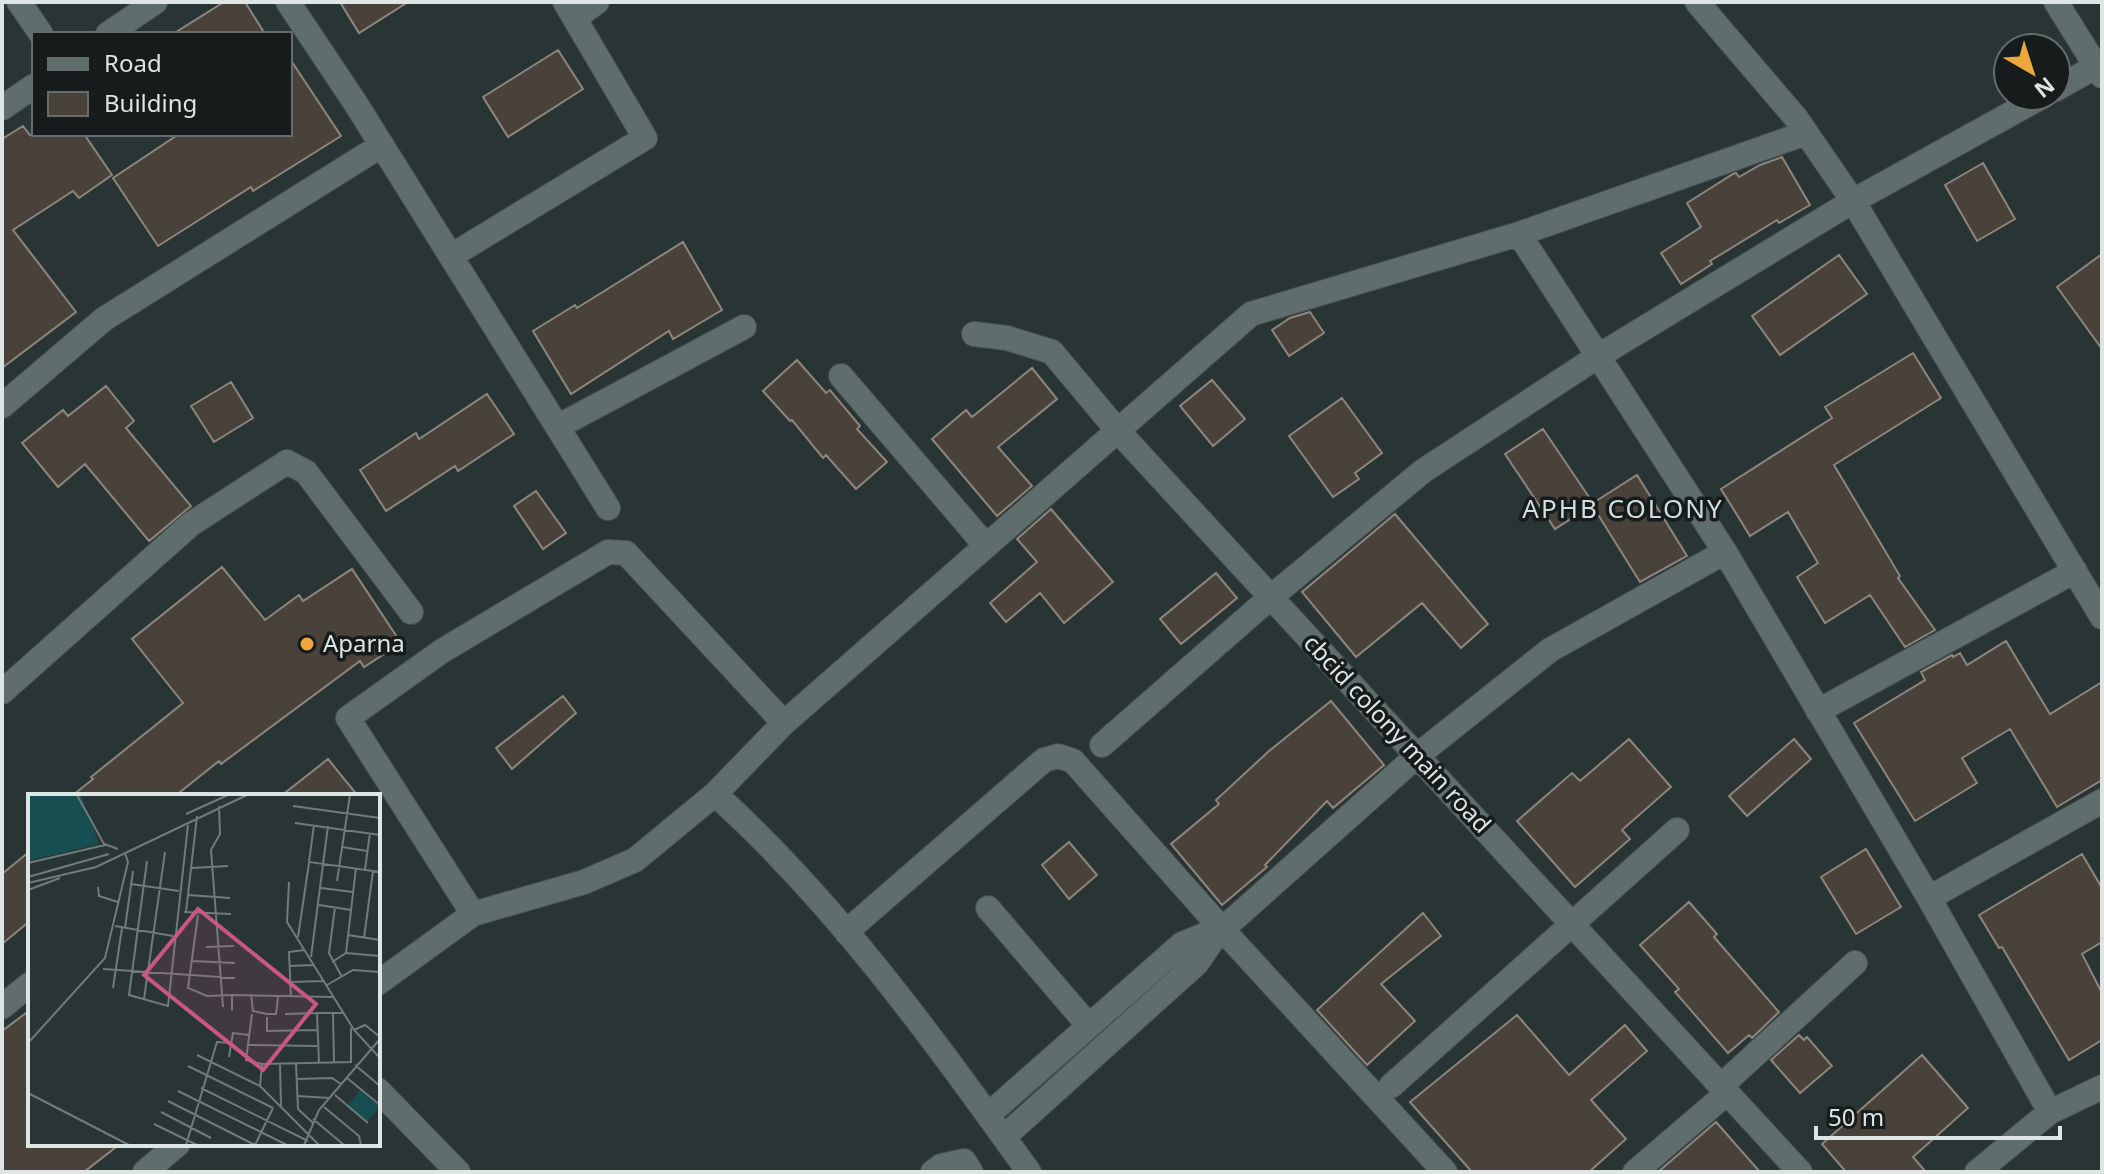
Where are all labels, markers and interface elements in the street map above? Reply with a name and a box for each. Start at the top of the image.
legend [32,32,292,136]
north arrow [1992,32,2072,112]
text: Road [104,46,162,79]
text: N [2029,71,2062,106]
text: Building [104,86,197,119]
district label: APHB COLONY [1522,490,1724,526]
place label: Aparna [323,626,405,659]
street label: cbcid colony main road [1297,626,1499,839]
marker: Aparna [298,635,316,653]
inset map [28,794,380,1146]
scale bar [1816,1090,2060,1140]
text: 50 m [1828,1100,1884,1133]

